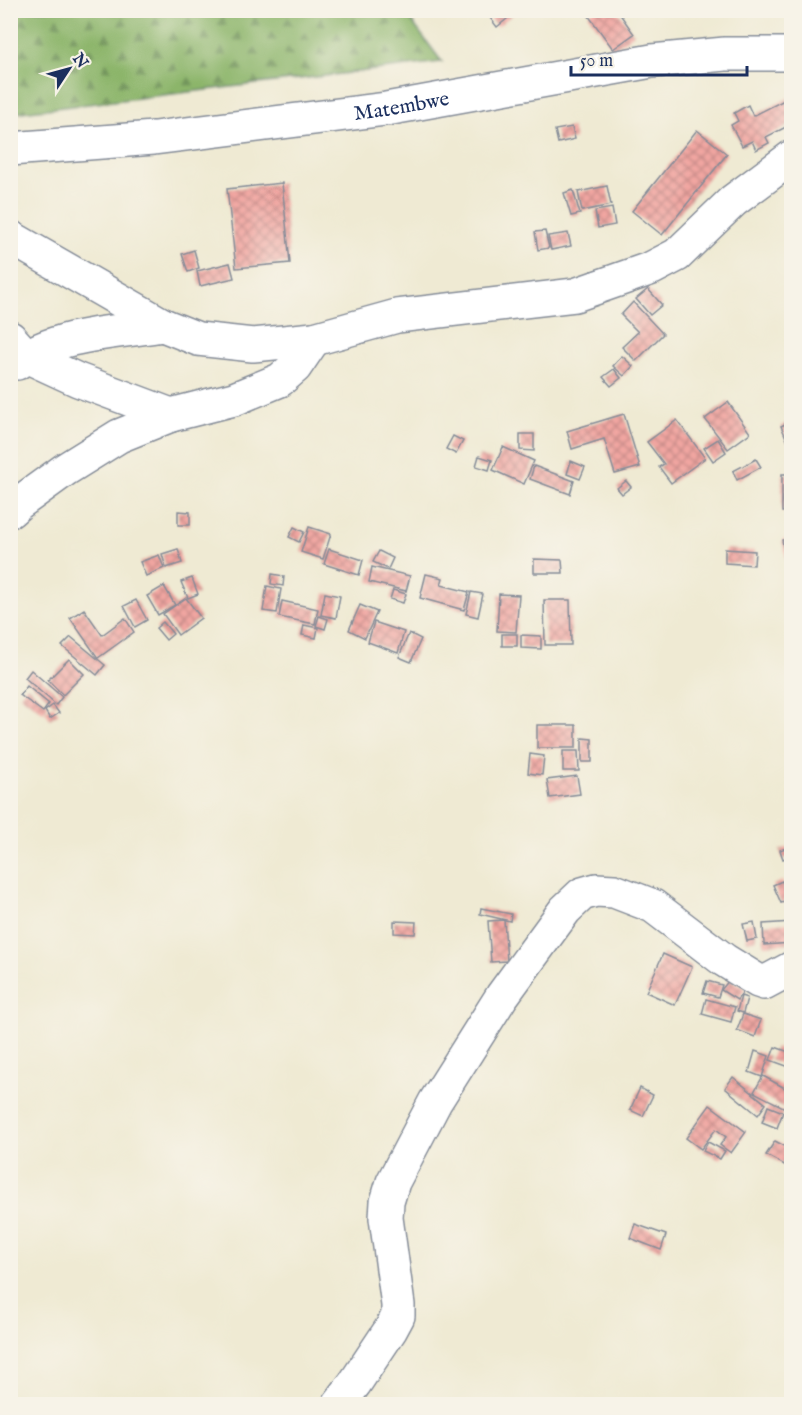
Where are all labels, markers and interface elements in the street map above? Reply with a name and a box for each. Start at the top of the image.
north arrow [39,39,99,99]
scale bar [571,39,746,77]
text: N [67,49,92,73]
text: 50 m [580,50,613,73]
street label: Matembwe [352,86,452,128]

